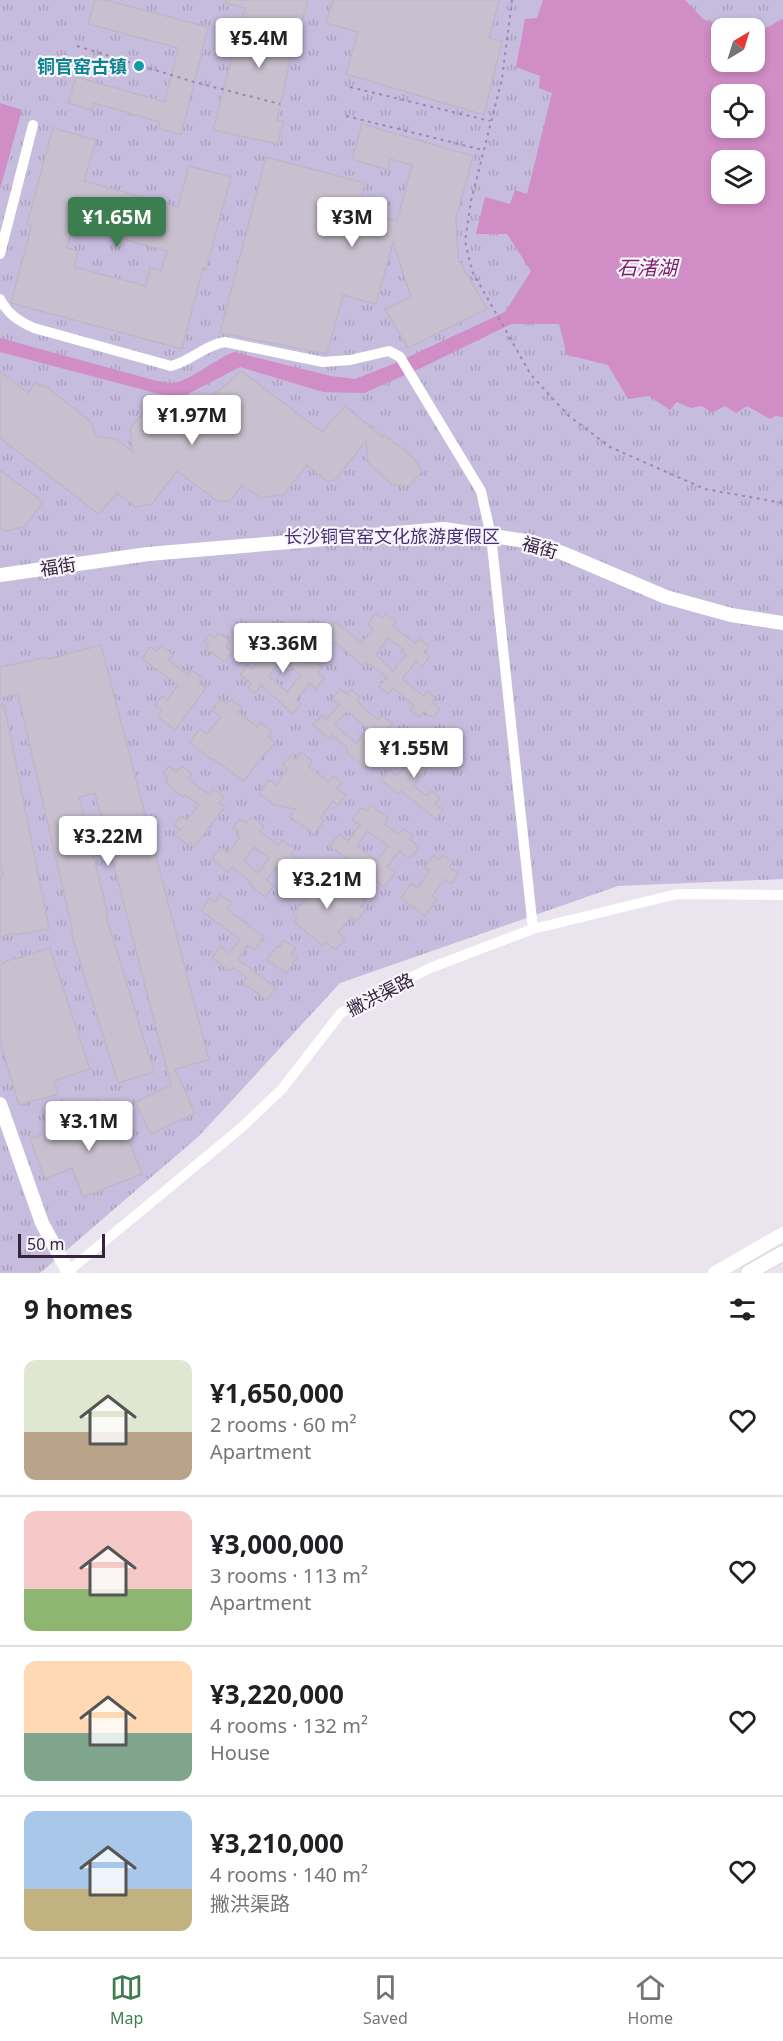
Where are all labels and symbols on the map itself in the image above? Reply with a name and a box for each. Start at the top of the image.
pin: ¥5.4M [217,18,301,69]
north arrow [711,18,765,72]
place label: 铜官窑古镇 [37,54,127,78]
marker: 铜官窑古镇 [132,59,146,73]
pin: ¥1.65M [68,197,166,248]
pin: ¥3M [323,197,381,248]
water label: 石渚湖 [617,254,680,281]
pin: ¥1.97M [143,395,241,446]
park label: 长沙铜官窑文化旅游度假区 [284,524,500,548]
street label: 福街 [519,531,561,563]
street label: 福街 [38,551,78,581]
pin: ¥3.36M [234,623,332,674]
pin: ¥1.55M [365,728,463,779]
pin: ¥3.22M [59,816,157,867]
pin: ¥3.21M [278,859,376,910]
street label: 撇洪渠路 [342,967,418,1021]
pin: ¥3.1M [47,1101,131,1152]
scale bar [18,1231,105,1258]

